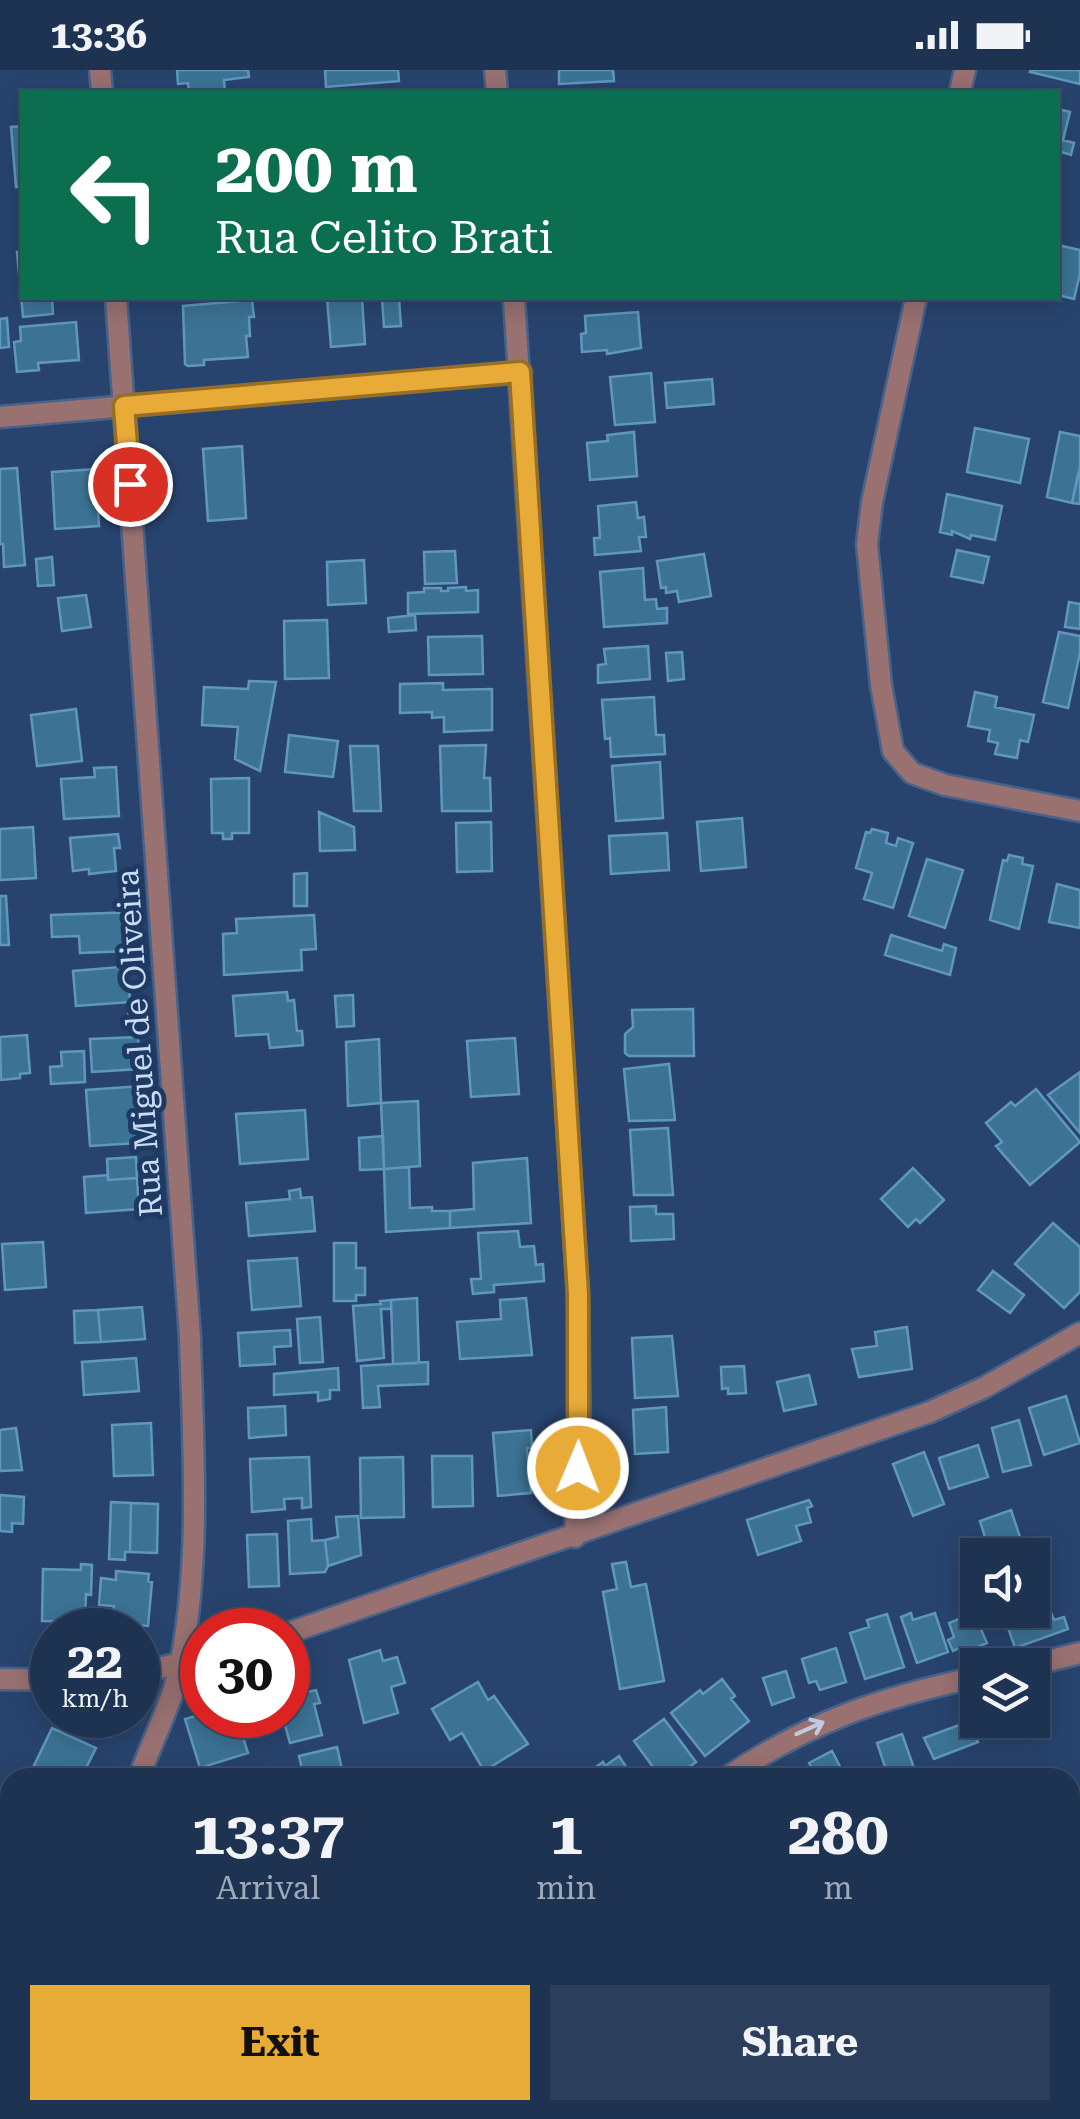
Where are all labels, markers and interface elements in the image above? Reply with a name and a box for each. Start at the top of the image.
text: 13:36 [50,13,147,57]
text: 200 m [215,127,418,209]
icon: left [50,130,180,260]
text: Rua Celito Brati [215,211,553,264]
pin [88,442,173,527]
icon: arrive [103,457,158,512]
street label: Rua Miguel de Oliveira [108,868,170,1218]
position arrow [526,1416,630,1520]
map controls [960,1538,1050,1738]
button: sound [960,1538,1050,1628]
speed limit sign: 30 [180,1608,310,1738]
text: 22 [67,1632,123,1690]
button: layers [960,1648,1050,1738]
text: km/h [62,1684,128,1713]
one-way arrow [794,1718,825,1736]
text: 13:37 [191,1798,345,1869]
text: 1 [549,1798,583,1869]
text: 280 [788,1798,889,1869]
text: Arrival [216,1869,320,1907]
text: min [536,1869,596,1907]
text: m [824,1869,853,1907]
button: Exit [30,1985,530,2100]
button: Share [550,1985,1050,2100]

